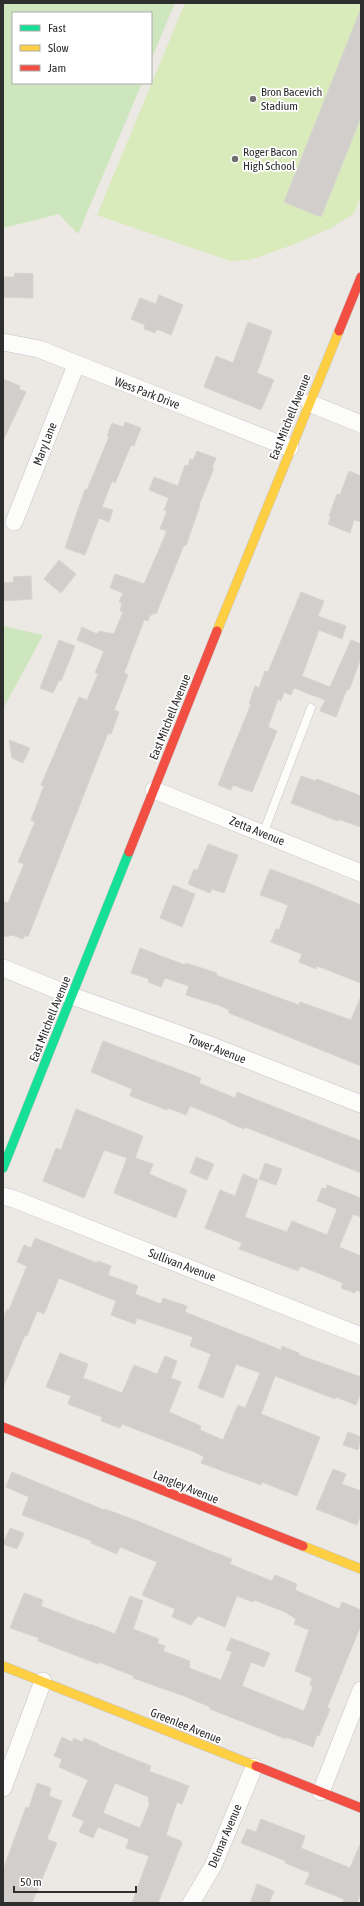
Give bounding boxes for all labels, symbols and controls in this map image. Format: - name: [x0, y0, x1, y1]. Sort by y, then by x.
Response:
- legend: [12, 12, 152, 84]
- text: Fast: [48, 21, 66, 35]
- text: Slow: [48, 41, 69, 55]
- text: Jam: [48, 61, 66, 75]
- place label: Bron Bacevich Stadium: [261, 85, 322, 113]
- marker: Bron Bacevich Stadium: [248, 94, 258, 104]
- place label: Roger Bacon High School: [243, 145, 297, 173]
- marker: Roger Bacon High School: [230, 154, 240, 164]
- street label: East Mitchell Avenue: [266, 372, 314, 462]
- street label: Wess Park Drive: [112, 374, 182, 412]
- street label: Mary Lane: [30, 420, 60, 468]
- street label: East Mitchell Avenue: [146, 672, 194, 762]
- street label: Zetta Avenue: [227, 814, 287, 848]
- street label: East Mitchell Avenue: [26, 974, 74, 1064]
- street label: Tower Avenue: [186, 1032, 248, 1066]
- street label: Sullivan Avenue: [146, 1246, 218, 1284]
- street label: Langley Avenue: [151, 1468, 221, 1506]
- street label: Greenlee Avenue: [148, 1705, 224, 1747]
- street label: Delmar Avenue: [205, 1802, 245, 1870]
- scale bar: [14, 1868, 136, 1894]
- text: 50 m: [20, 1875, 42, 1889]

